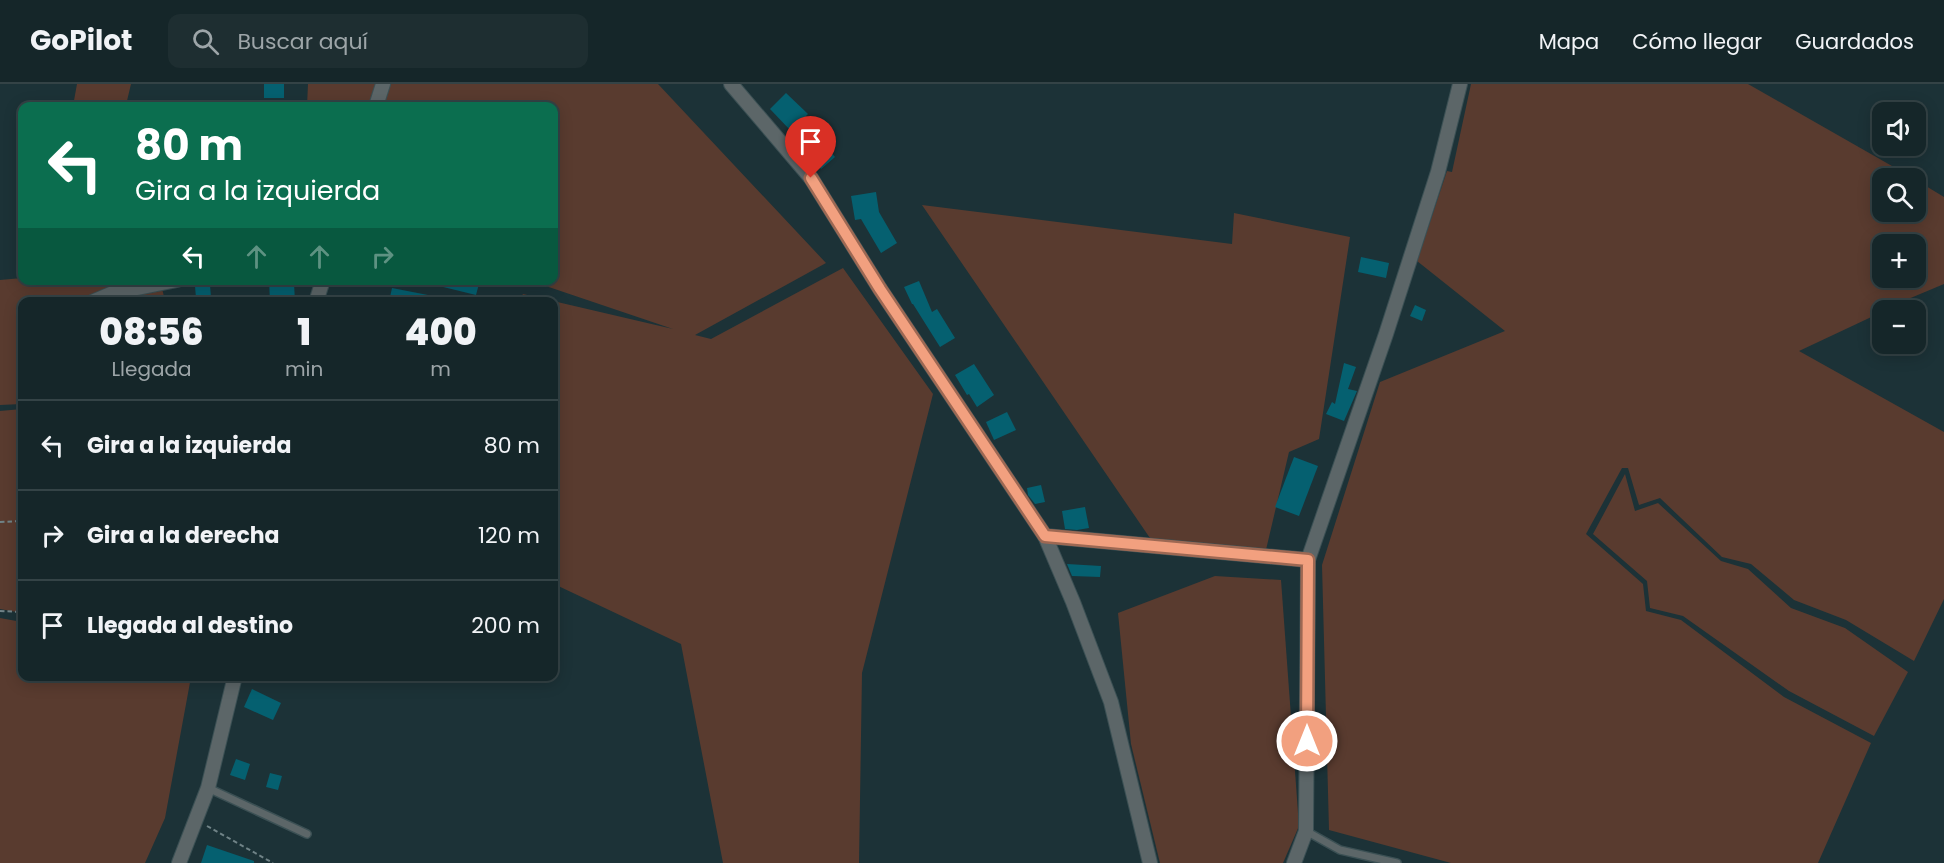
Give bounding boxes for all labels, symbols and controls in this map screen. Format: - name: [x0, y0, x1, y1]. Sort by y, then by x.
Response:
- search box: [168, 14, 588, 68]
- text: GoPilot: [30, 21, 132, 60]
- icon: search: [189, 25, 222, 58]
- text: Buscar aquí: [237, 26, 368, 57]
- text: Mapa: [1539, 27, 1599, 56]
- text: Cómo llegar: [1632, 27, 1762, 56]
- text: Guardados: [1795, 27, 1914, 56]
- map controls: [1872, 102, 1926, 354]
- button: sound: [1872, 102, 1926, 156]
- text: 80 m: [135, 116, 243, 175]
- pin: [785, 116, 836, 178]
- icon: arrive: [794, 125, 827, 158]
- icon: left: [36, 126, 114, 204]
- button: search: [1872, 168, 1926, 222]
- text: Gira a la izquierda: [135, 172, 380, 209]
- button: +: [1872, 234, 1926, 288]
- icon: left: [177, 240, 210, 273]
- icon: ahead: [240, 240, 273, 273]
- icon: ahead: [303, 240, 336, 273]
- icon: right: [366, 240, 399, 273]
- button: −: [1872, 300, 1926, 354]
- text: 08:56: [99, 307, 204, 358]
- text: 1: [297, 307, 311, 358]
- text: 400: [405, 307, 477, 358]
- text: Llegada: [111, 355, 192, 383]
- text: min: [285, 355, 323, 383]
- text: m: [430, 355, 451, 383]
- icon: left: [36, 429, 69, 462]
- text: Gira a la izquierda: [87, 430, 291, 461]
- text: 80 m: [484, 430, 540, 461]
- icon: right: [36, 519, 69, 552]
- text: Gira a la derecha: [87, 520, 280, 551]
- text: 120 m: [478, 520, 540, 551]
- icon: arrive: [36, 609, 69, 642]
- text: Llegada al destino: [87, 610, 293, 641]
- text: 200 m: [471, 610, 540, 641]
- position arrow: [1275, 709, 1339, 773]

